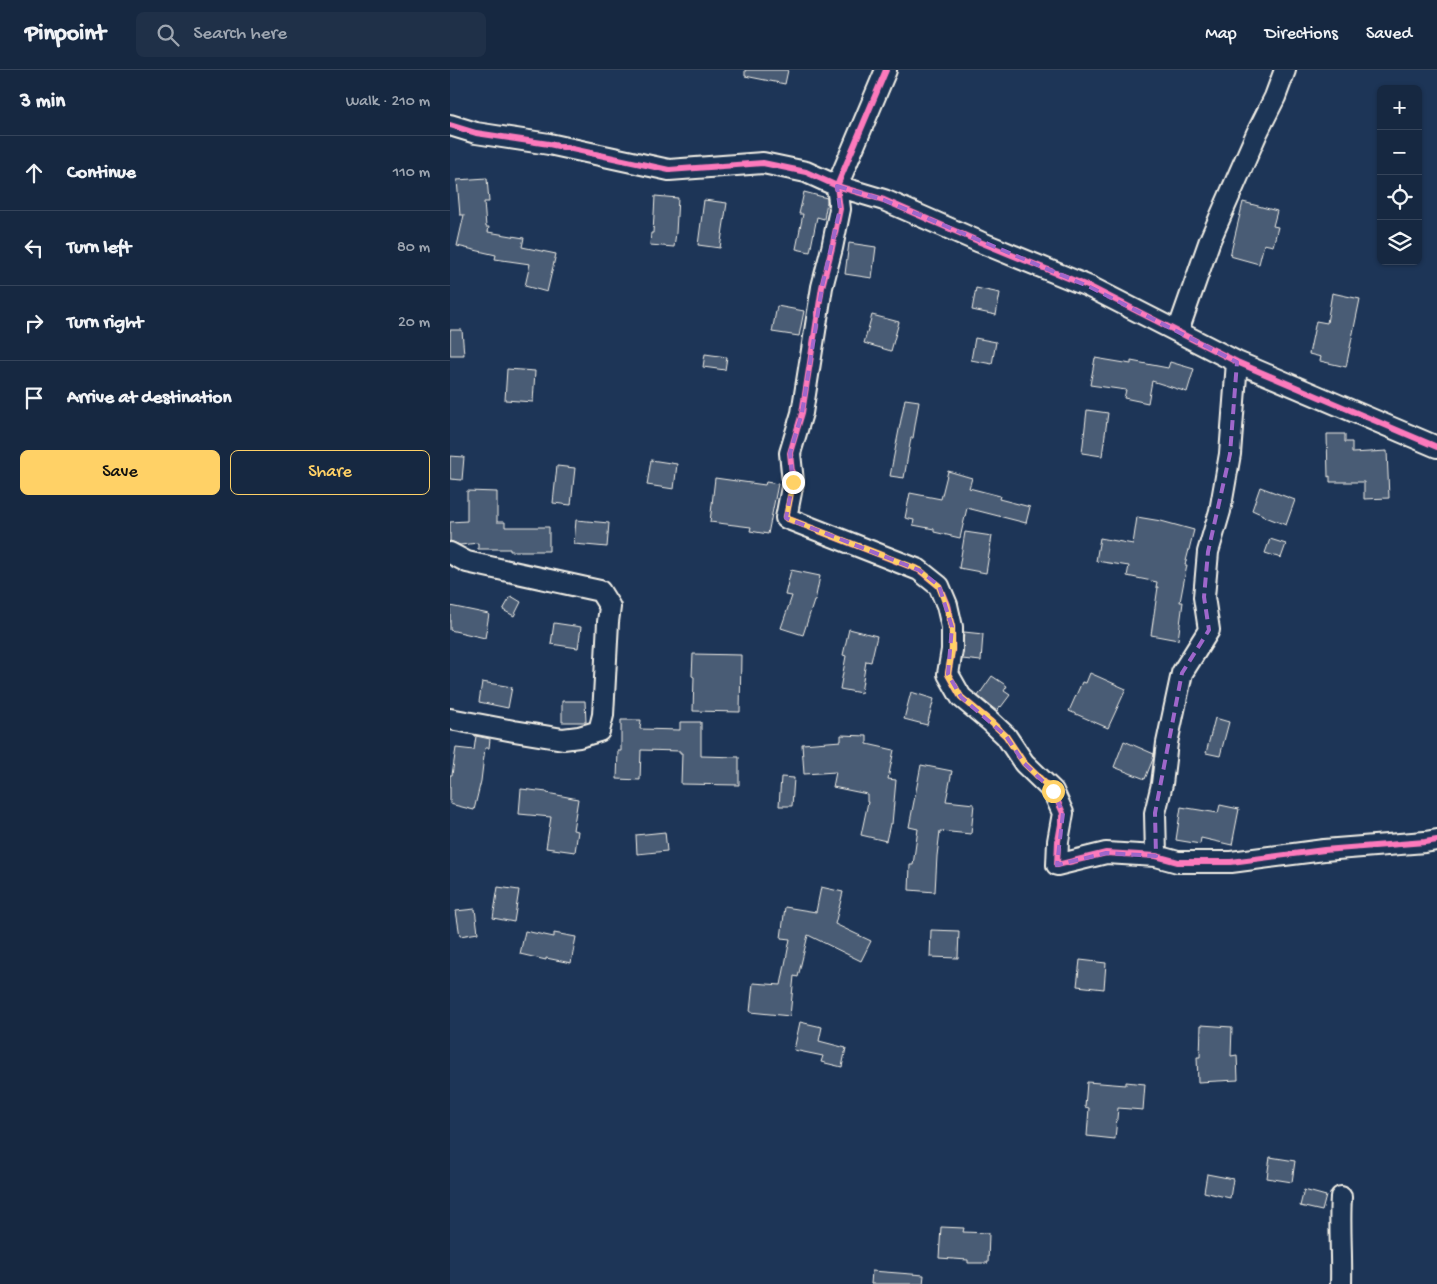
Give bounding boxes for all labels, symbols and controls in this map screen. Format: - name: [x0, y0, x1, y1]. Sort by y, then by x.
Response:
- search box: [136, 12, 486, 57]
- text: Pinpoint: [25, 20, 106, 49]
- icon: search: [154, 21, 182, 49]
- text: Search here: [194, 23, 287, 46]
- text: Map: [1205, 24, 1237, 45]
- text: Directions: [1265, 24, 1338, 45]
- text: Saved: [1366, 24, 1412, 45]
- map controls: [1377, 85, 1422, 265]
- button: +: [1377, 85, 1422, 130]
- text: 3 min: [20, 90, 65, 115]
- text: Walk · 210 m: [346, 93, 430, 112]
- button: −: [1377, 130, 1422, 175]
- icon: ahead: [20, 159, 48, 187]
- text: Continue: [67, 162, 136, 185]
- text: 110 m: [393, 164, 430, 183]
- button: locate: [1377, 175, 1422, 220]
- button: layers: [1377, 220, 1422, 265]
- icon: left: [20, 234, 48, 262]
- text: Turn left: [67, 237, 131, 260]
- text: 80 m: [397, 239, 430, 258]
- icon: right: [20, 309, 48, 337]
- text: Turn right: [67, 312, 143, 335]
- text: 20 m: [398, 314, 430, 333]
- icon: arrive: [20, 384, 48, 412]
- text: Arrive at destination: [67, 387, 231, 410]
- button: Save: [20, 450, 220, 495]
- button: Share: [230, 450, 430, 495]
- route end: [782, 471, 805, 494]
- route start: [1042, 780, 1065, 803]

